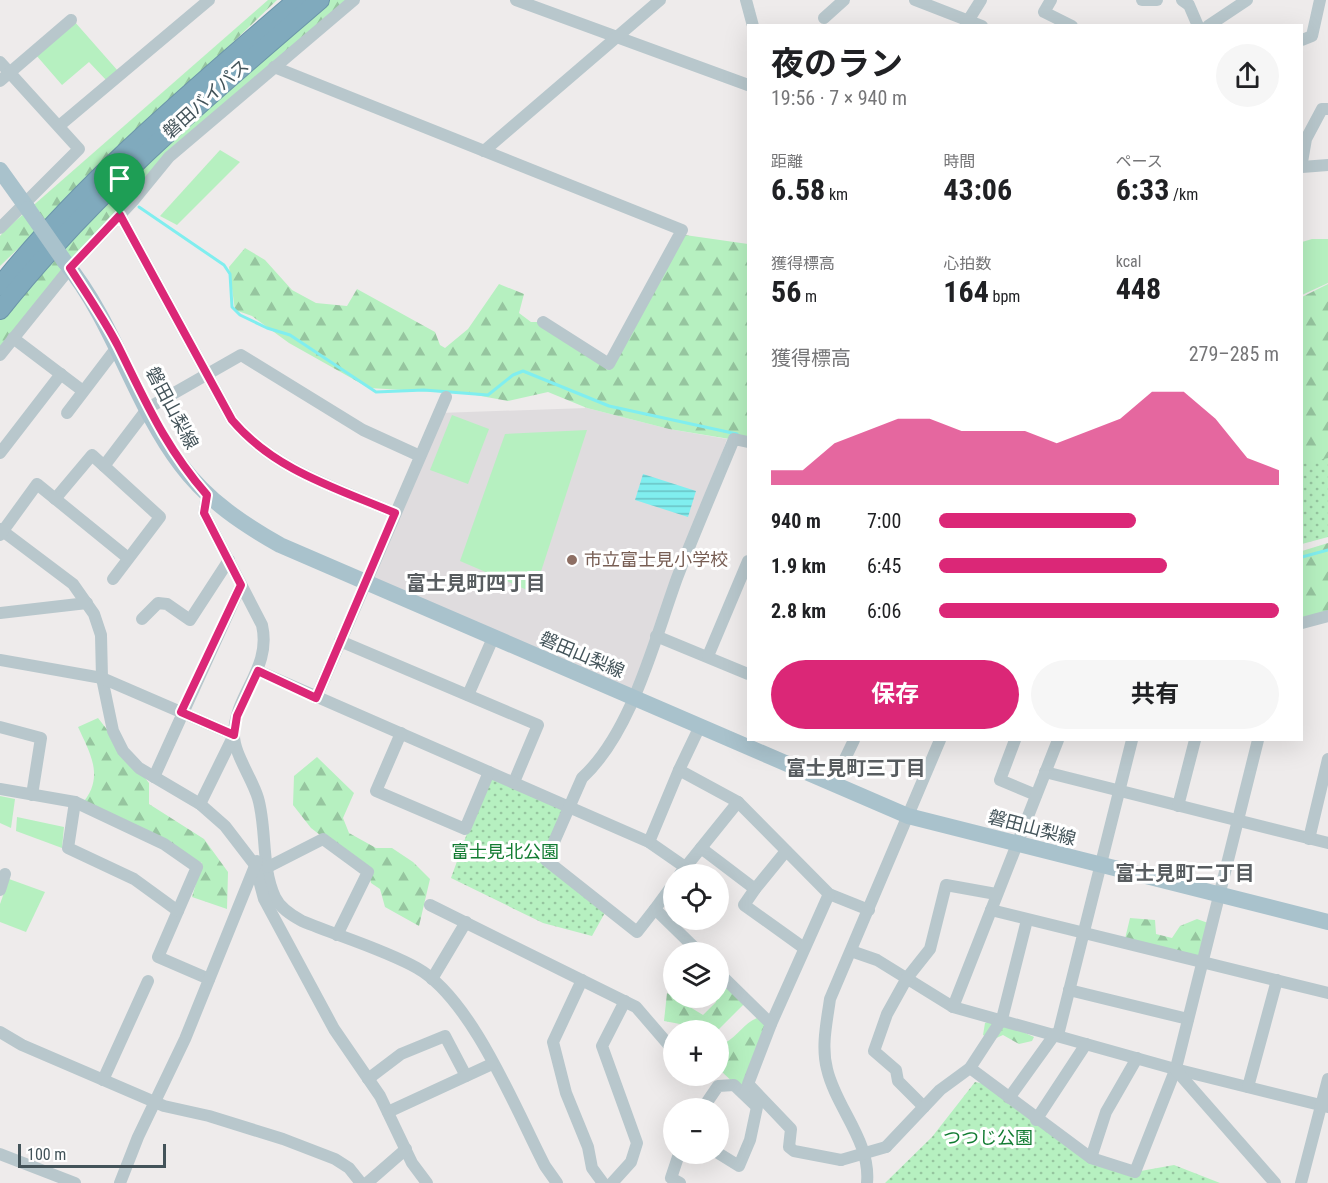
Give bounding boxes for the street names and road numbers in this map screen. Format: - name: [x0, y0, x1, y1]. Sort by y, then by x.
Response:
- street label: 磐田バイパス: [159, 55, 253, 142]
- street label: 磐田山梨線: [142, 363, 203, 452]
- street label: 磐田山梨線: [537, 627, 628, 682]
- street label: 磐田山梨線: [986, 806, 1078, 849]

